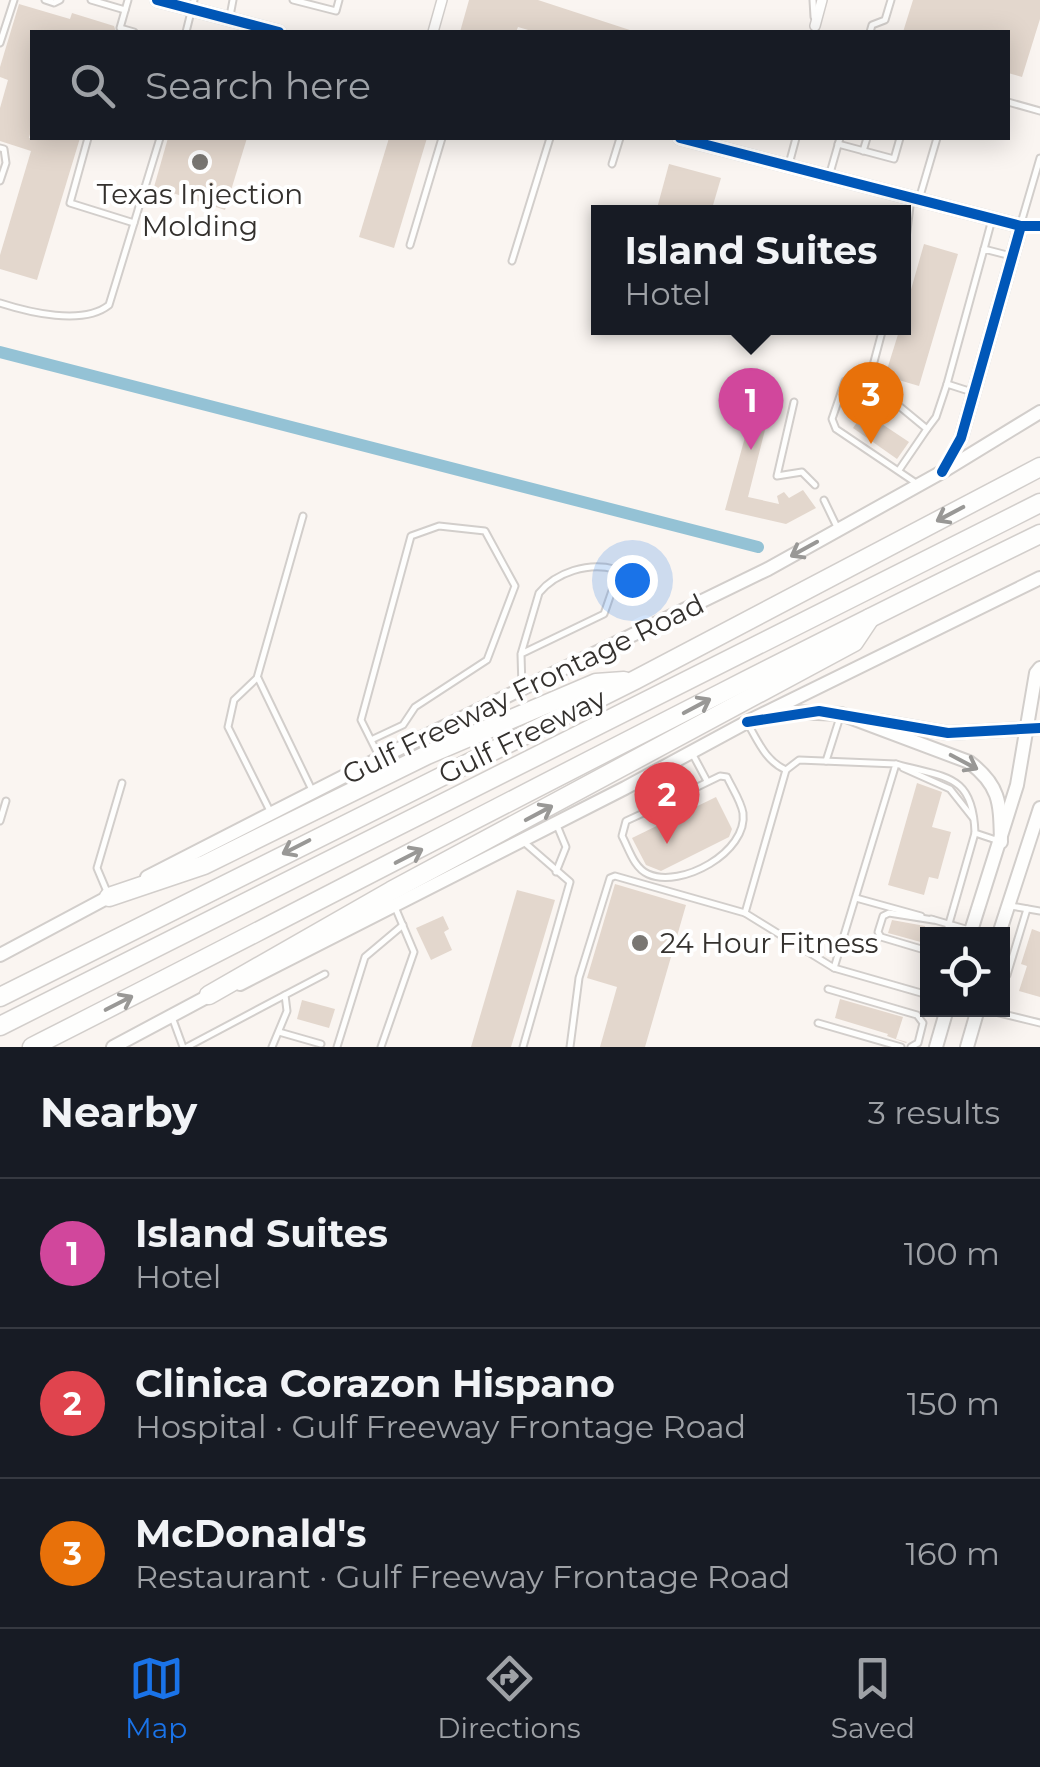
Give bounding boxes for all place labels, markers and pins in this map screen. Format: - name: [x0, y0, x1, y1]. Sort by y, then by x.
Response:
- marker: Texas Injection Molding: [189, 151, 211, 173]
- place label: Texas Injection Molding: [97, 177, 303, 243]
- pin: 3: [838, 362, 904, 444]
- pin: 1: [718, 368, 784, 450]
- pin: 2: [634, 762, 700, 844]
- place label: 24 Hour Fitness: [660, 926, 878, 960]
- marker: 24 Hour Fitness: [629, 932, 651, 954]

